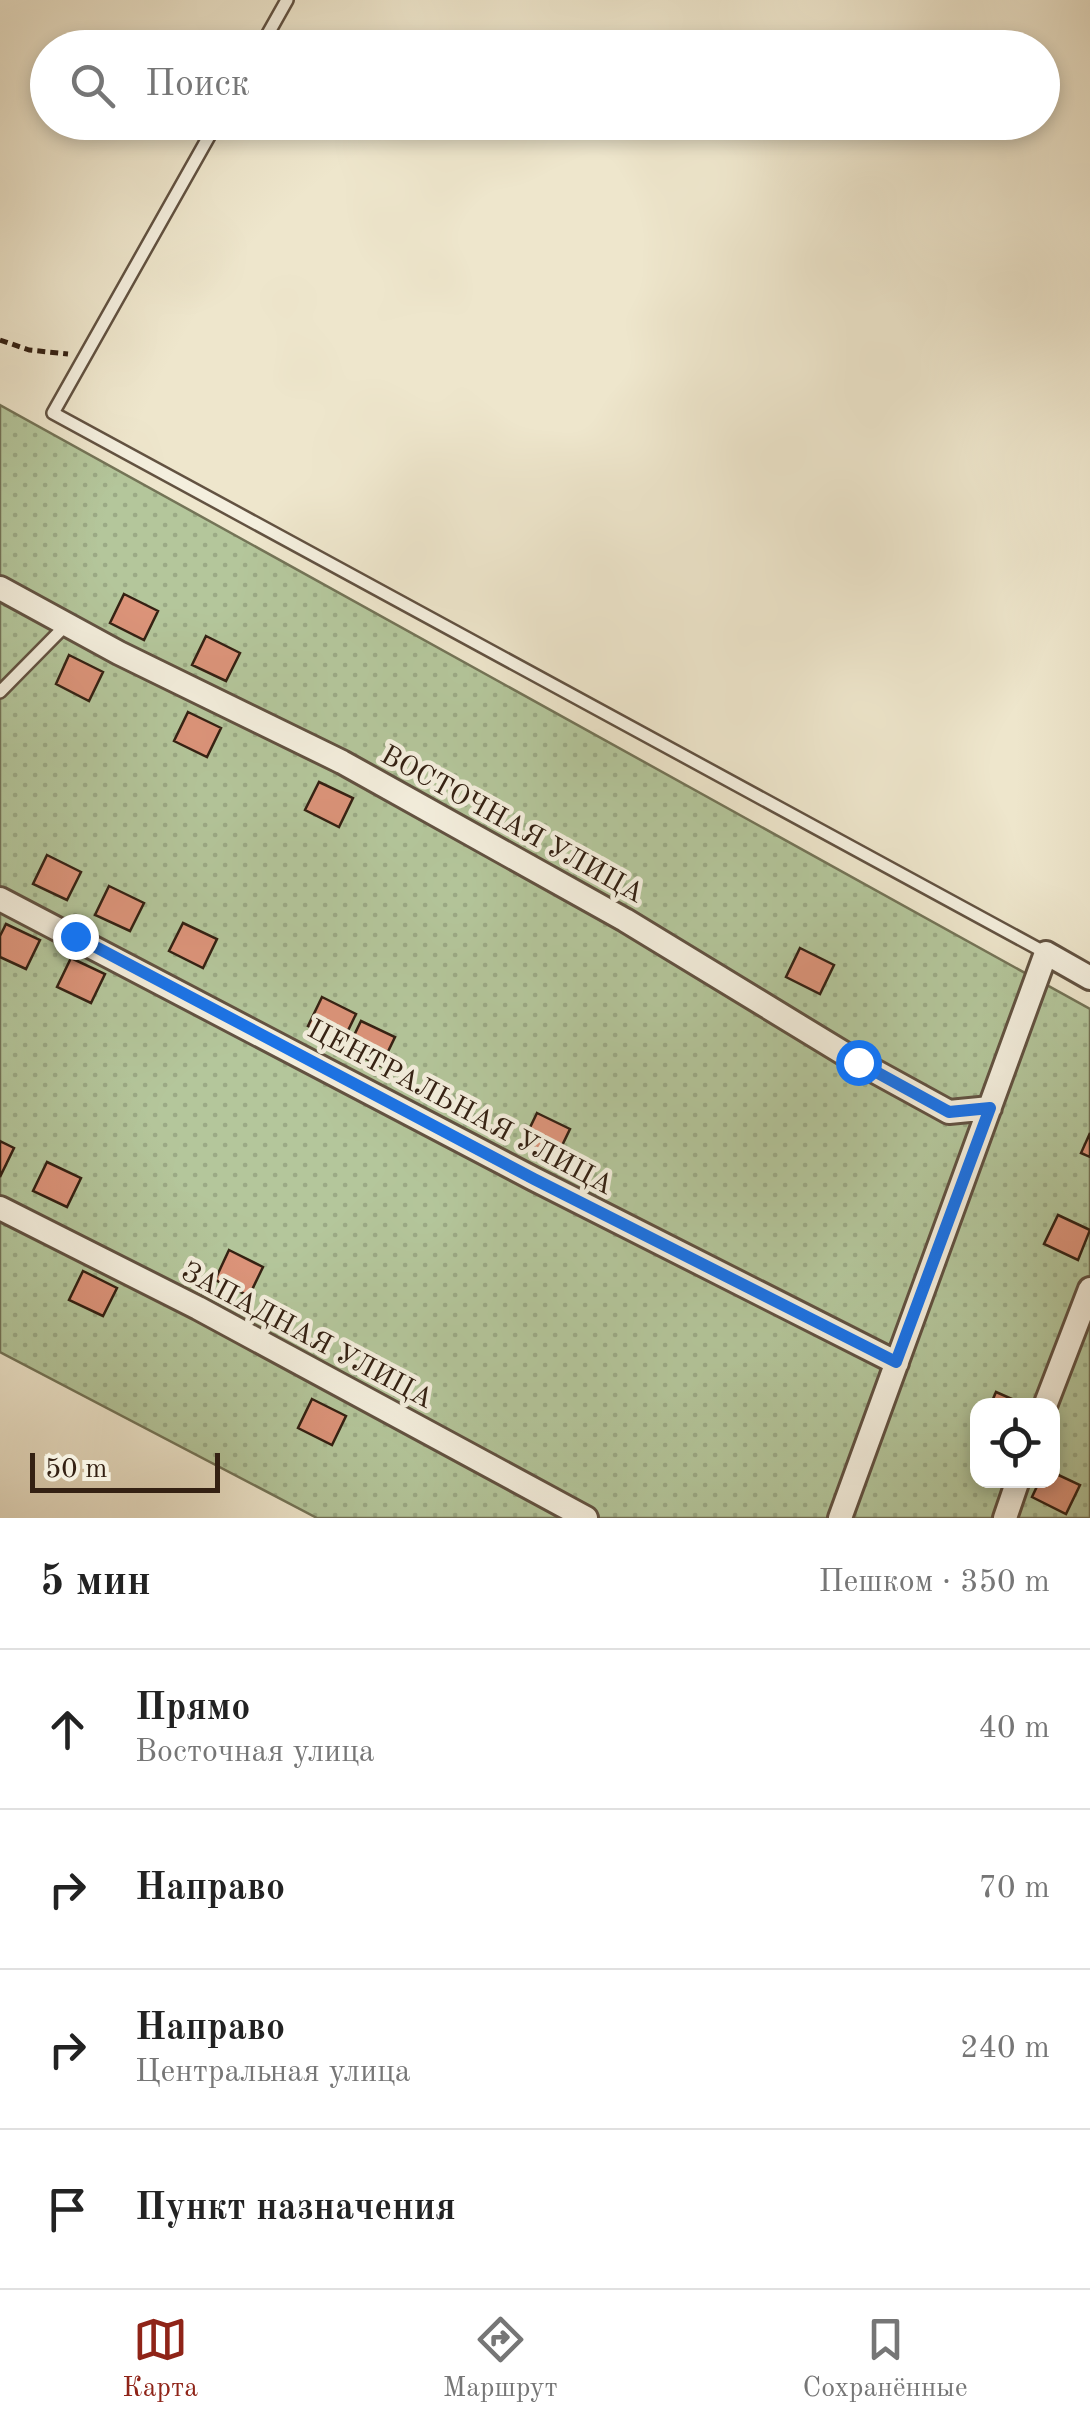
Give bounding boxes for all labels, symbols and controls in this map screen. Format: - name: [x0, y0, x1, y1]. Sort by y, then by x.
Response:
- search box: [30, 30, 1060, 140]
- icon: search: [65, 58, 120, 113]
- text: Поиск: [145, 66, 250, 104]
- street label: ВОСТОЧНАЯ УЛИЦА: [375, 742, 648, 910]
- route end: [53, 914, 99, 960]
- street label: ЦЕНТРАЛЬНАЯ УЛИЦА: [302, 1016, 617, 1201]
- route start: [836, 1040, 882, 1086]
- street label: ЗАПАДНАЯ УЛИЦА: [176, 1258, 437, 1415]
- map controls: [970, 1398, 1060, 1488]
- button: locate: [970, 1398, 1060, 1488]
- scale bar: [30, 1448, 220, 1492]
- text: 50 m: [45, 1456, 108, 1484]
- text: 5 мин: [40, 1562, 151, 1604]
- text: Пешком · 350 m: [818, 1567, 1050, 1599]
- text: Прямо: [135, 1690, 250, 1728]
- icon: ahead: [40, 1702, 95, 1757]
- text: 40 m: [979, 1713, 1050, 1745]
- text: Восточная улица: [135, 1737, 375, 1769]
- icon: right: [40, 1862, 95, 1917]
- text: Направо: [135, 1870, 285, 1908]
- text: 70 m: [979, 1873, 1050, 1905]
- text: Направо: [135, 2010, 285, 2048]
- icon: right: [40, 2022, 95, 2077]
- text: 240 m: [960, 2033, 1050, 2065]
- text: Центральная улица: [135, 2057, 411, 2089]
- icon: arrive: [40, 2182, 95, 2237]
- text: Пункт назначения: [135, 2190, 456, 2228]
- tab: Карта: [122, 2312, 198, 2407]
- tab: Маршрут: [443, 2312, 558, 2407]
- tab: Сохранённые: [802, 2312, 968, 2407]

